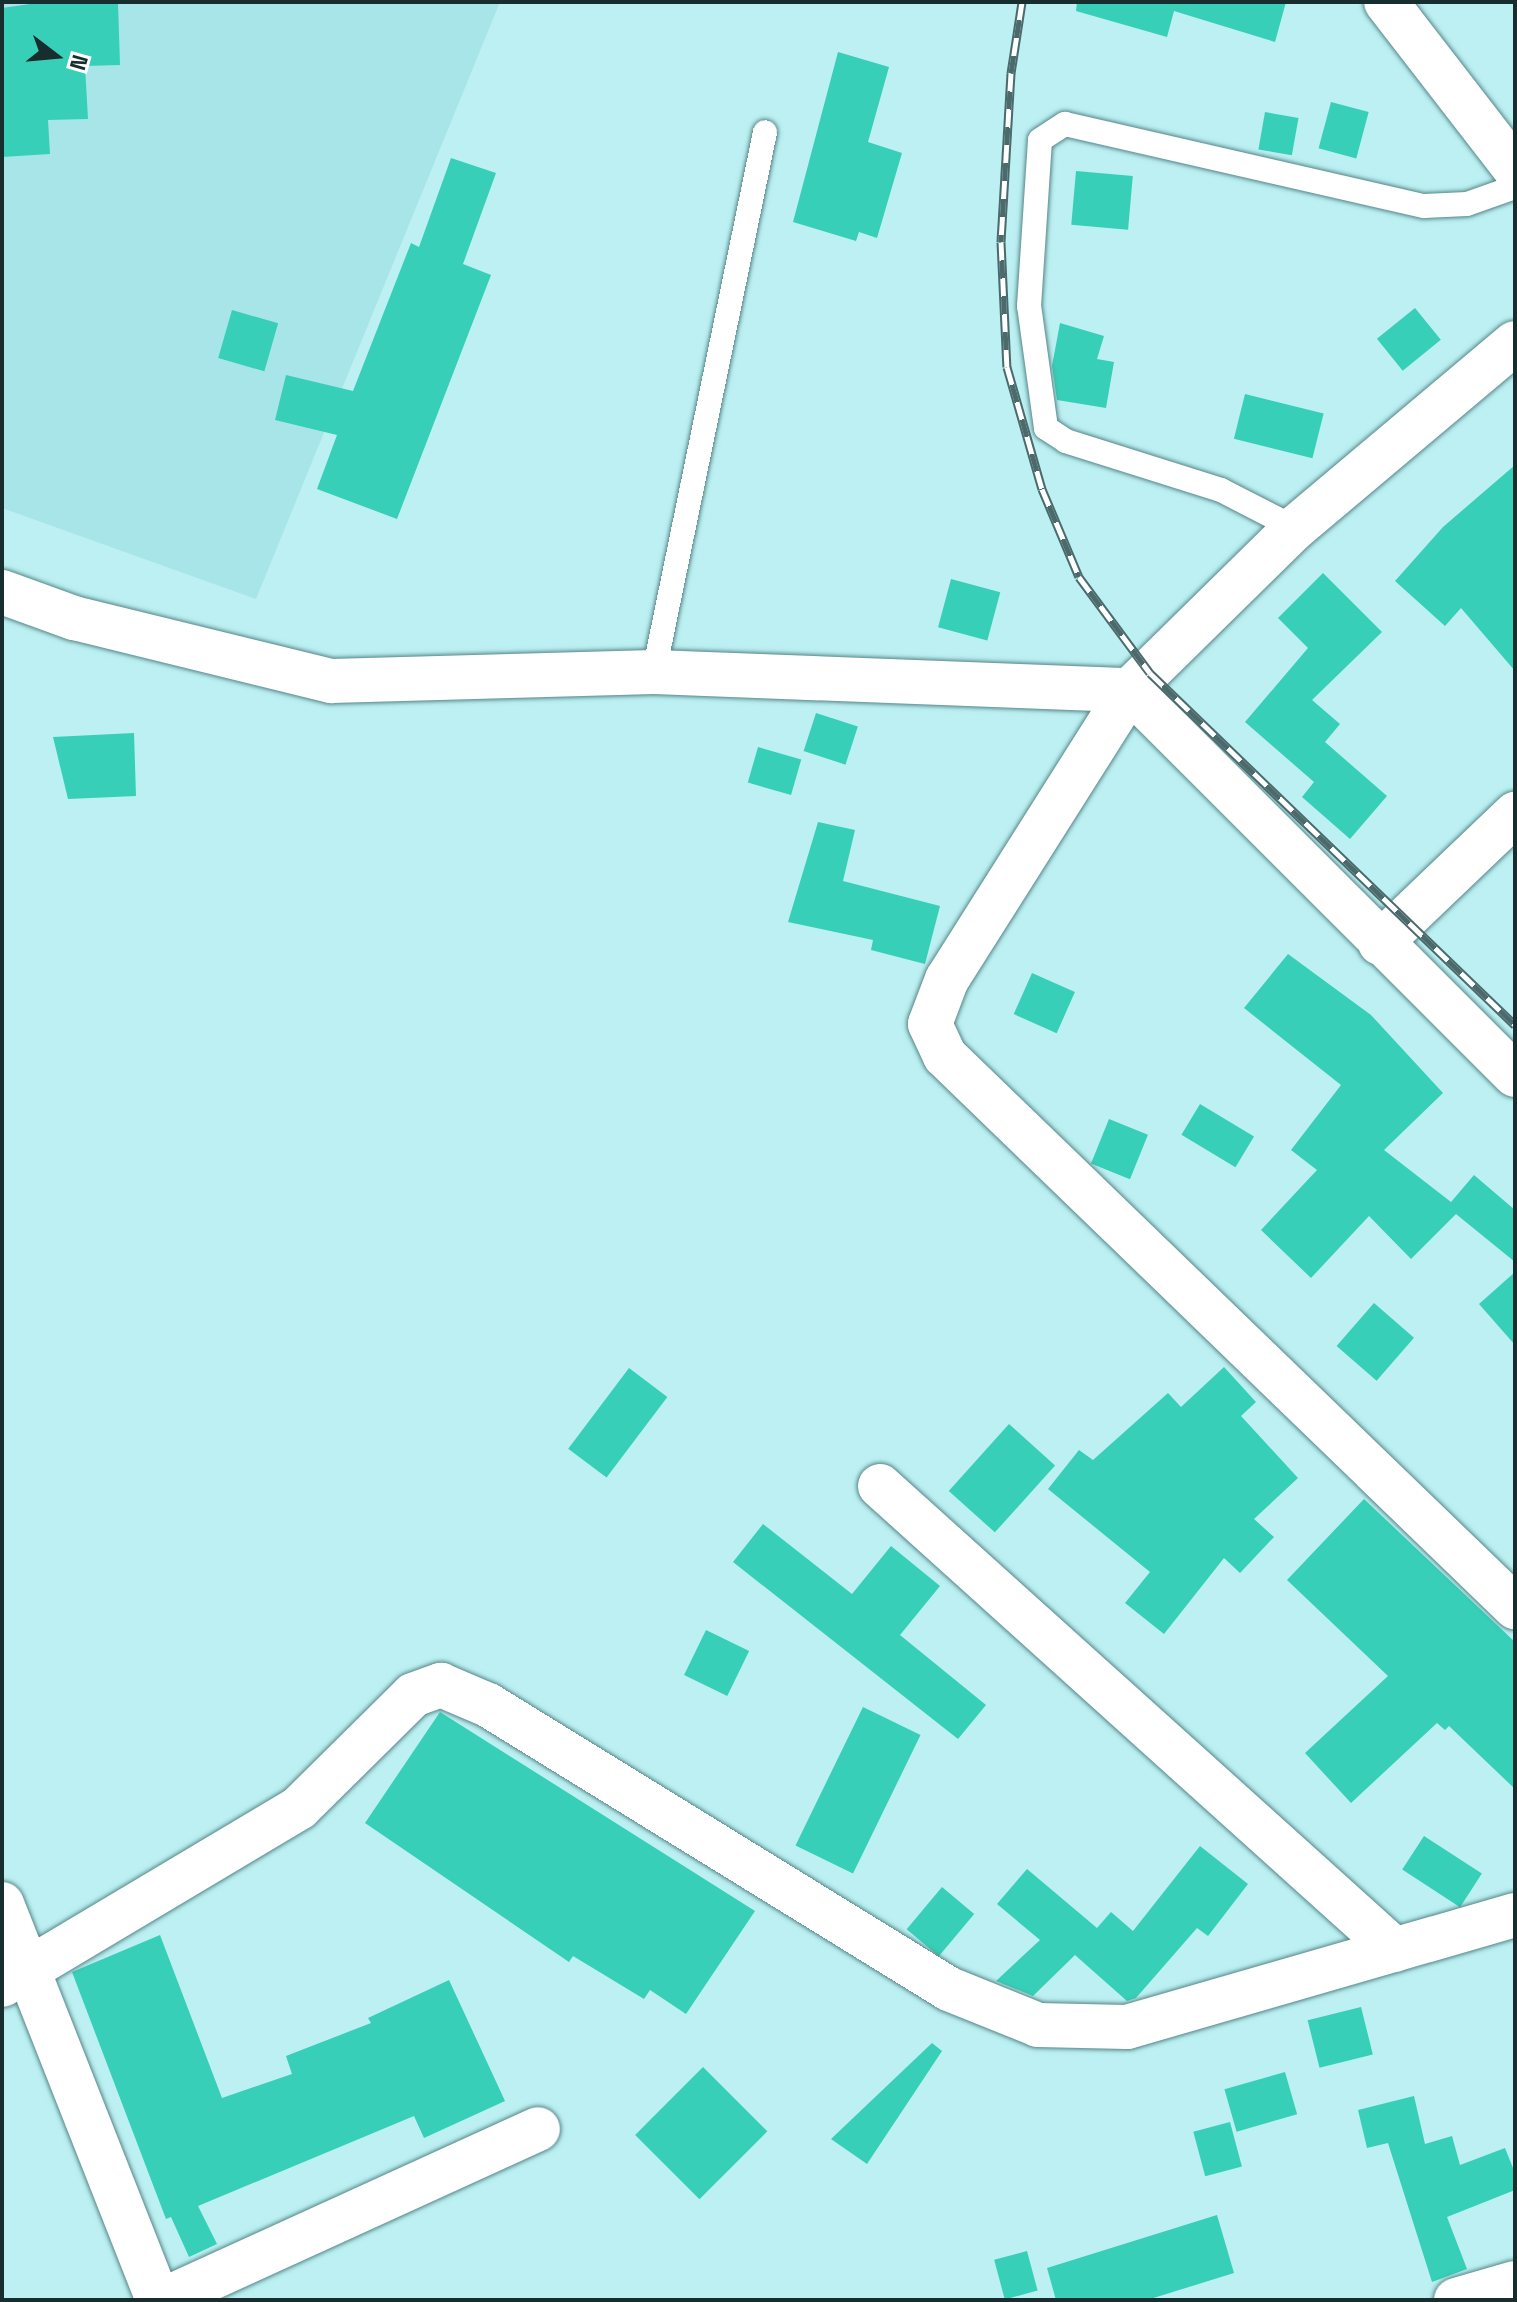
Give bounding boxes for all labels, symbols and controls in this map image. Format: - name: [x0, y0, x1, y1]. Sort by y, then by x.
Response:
- north arrow: [16, 16, 96, 96]
- text: N: [64, 52, 95, 74]

